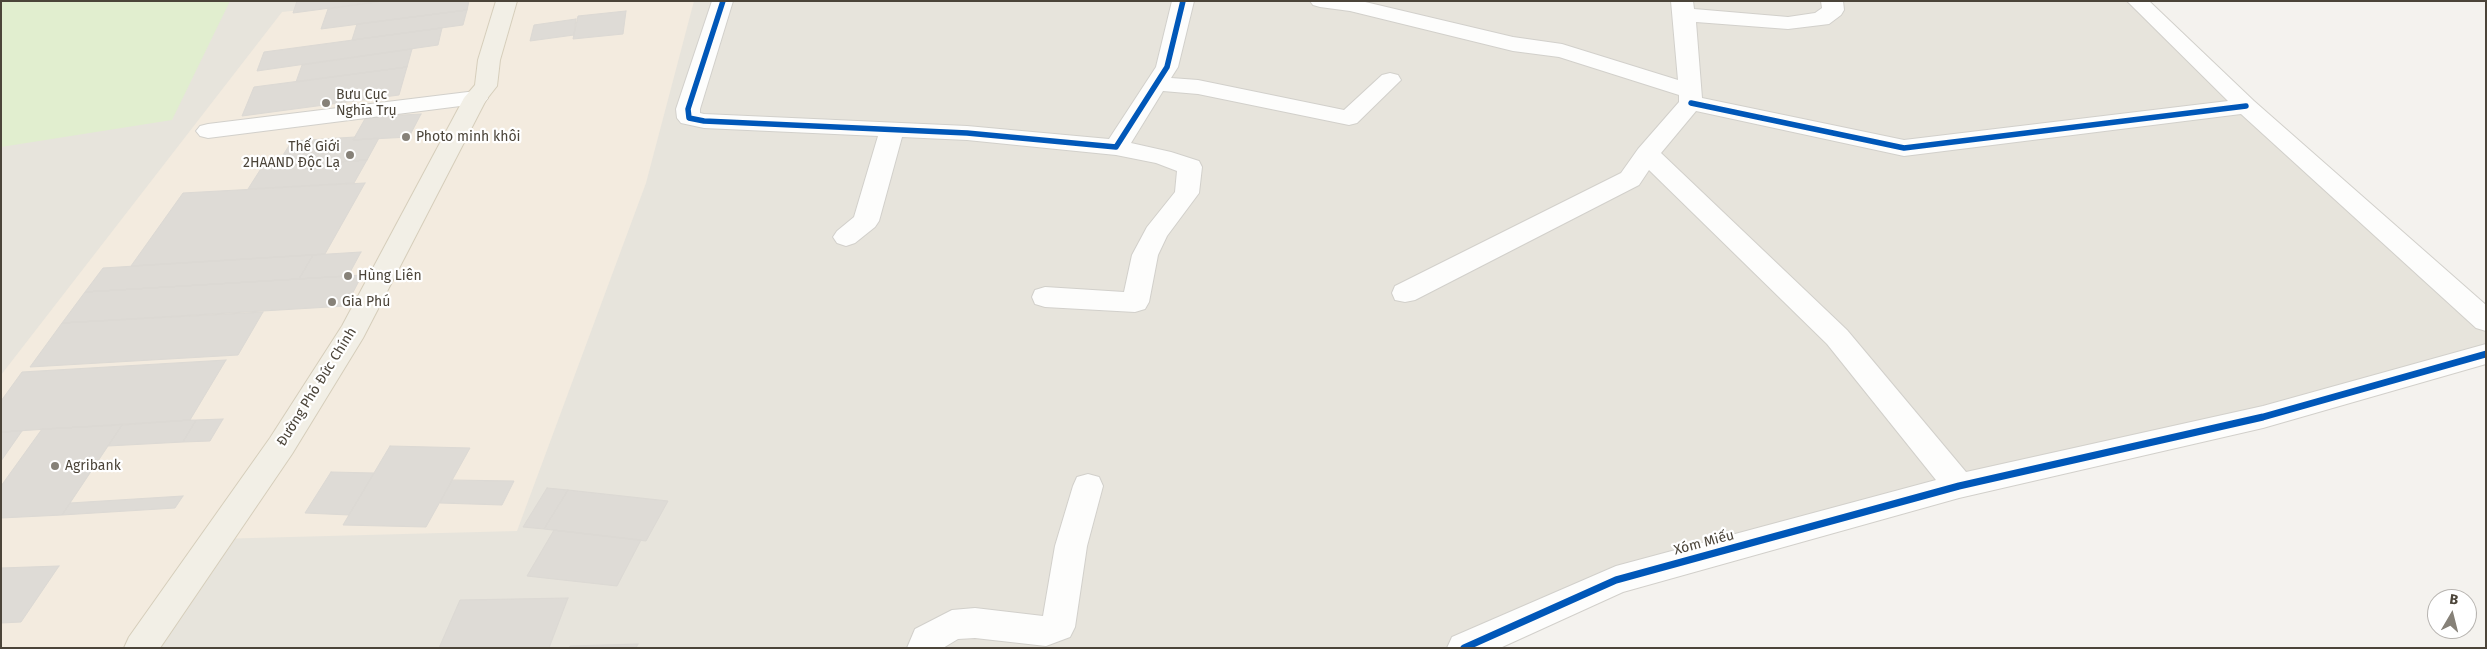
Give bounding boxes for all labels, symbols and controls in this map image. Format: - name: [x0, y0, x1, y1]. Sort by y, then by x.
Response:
- place label: Bưu Cục Nghĩa Trụ: [336, 87, 397, 120]
- marker: Bưu Cục Nghĩa Trụ: [320, 97, 332, 109]
- place label: Photo minh khôi: [416, 129, 521, 145]
- marker: Photo minh khôi: [400, 131, 412, 143]
- place label: Thế Giới 2HAAND Độc Lạ: [243, 139, 340, 172]
- marker: Thế Giới 2HAAND Độc Lạ: [344, 149, 356, 161]
- place label: Hùng Liên: [358, 268, 422, 284]
- marker: Hùng Liên: [342, 270, 354, 282]
- place label: Gia Phú: [342, 294, 390, 310]
- marker: Gia Phú: [326, 296, 338, 308]
- street label: Đường Phó Đức Chính: [274, 325, 360, 449]
- place label: Agribank: [65, 458, 121, 474]
- marker: Agribank: [49, 460, 61, 472]
- street label: Xóm Miếu: [1672, 527, 1736, 559]
- north arrow: [2427, 589, 2477, 639]
- text: B: [2449, 591, 2459, 609]

